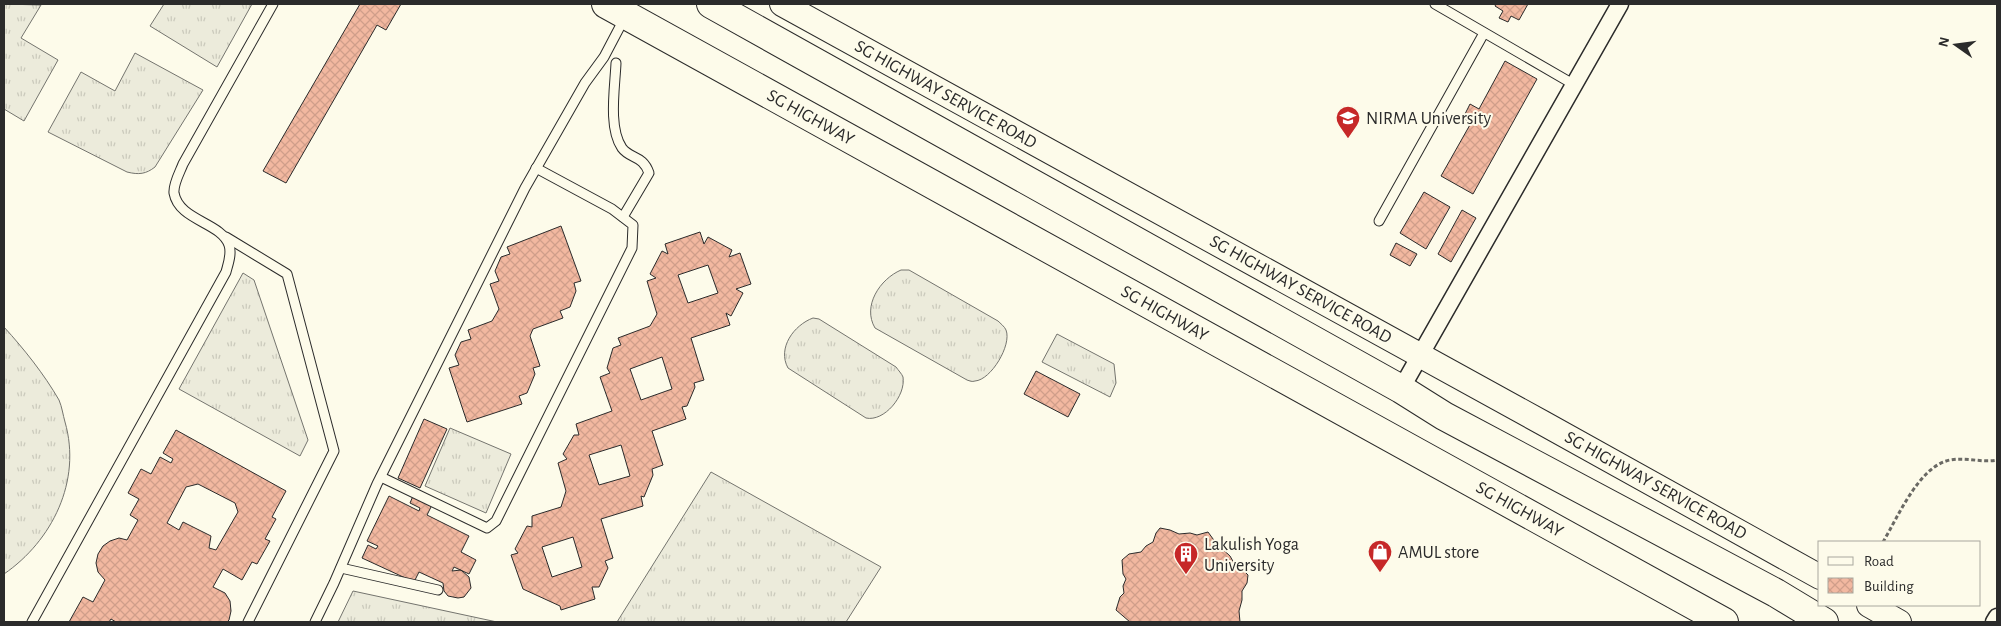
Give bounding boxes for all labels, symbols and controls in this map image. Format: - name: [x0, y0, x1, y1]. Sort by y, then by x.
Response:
- north arrow: [1931, 20, 1981, 70]
- text: N: [1936, 36, 1952, 49]
- street label: SG HIGHWAY SERVICE ROAD: [851, 37, 1040, 152]
- street label: SG HIGHWAY: [764, 87, 858, 149]
- school or university icon: NIRMA University: [1335, 105, 1361, 139]
- place label: NIRMA University: [1366, 110, 1491, 128]
- street label: SG HIGHWAY SERVICE ROAD: [1206, 232, 1395, 347]
- street label: SG HIGHWAY: [1118, 283, 1212, 345]
- street label: SG HIGHWAY SERVICE ROAD: [1561, 428, 1750, 543]
- street label: SG HIGHWAY: [1473, 479, 1567, 541]
- place label: Lakulish Yoga University: [1204, 536, 1299, 575]
- shop icon: AMUL store: [1367, 539, 1393, 573]
- building icon: Lakulish Yoga University: [1173, 541, 1199, 575]
- legend: [1818, 541, 1981, 606]
- place label: AMUL store: [1398, 544, 1479, 562]
- text: Road: [1864, 554, 1894, 569]
- text: Building: [1864, 579, 1914, 594]

